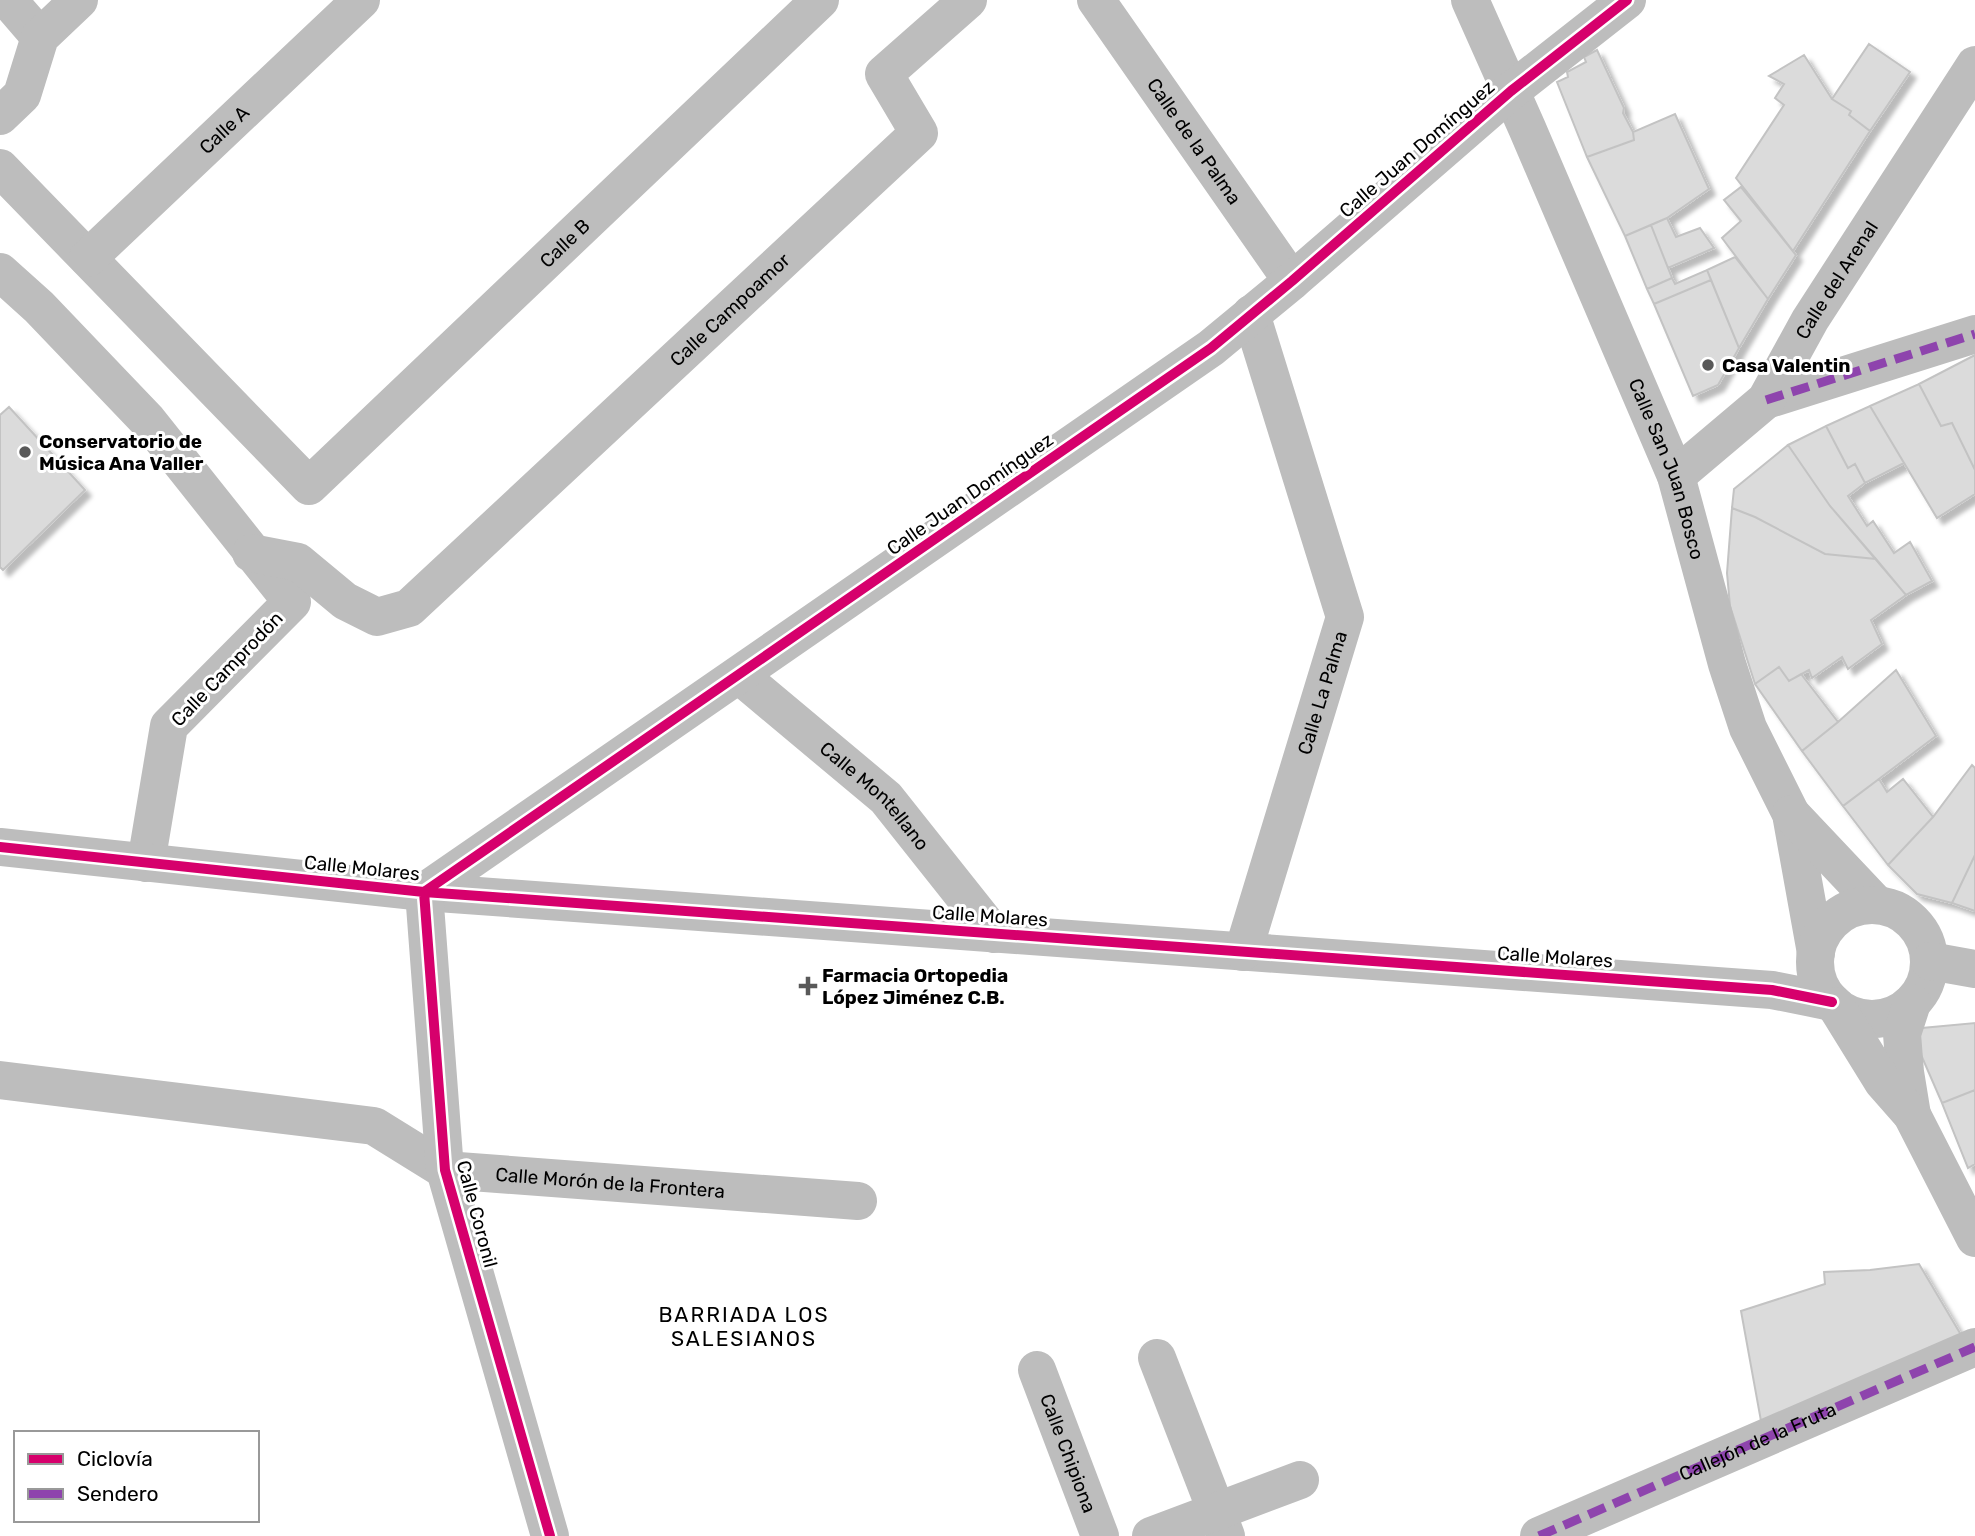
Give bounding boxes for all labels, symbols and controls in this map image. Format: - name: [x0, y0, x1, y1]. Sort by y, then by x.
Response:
- street label: Calle de la Palma: [1142, 74, 1246, 209]
- street label: Calle Juan Domínguez: [1335, 75, 1499, 223]
- street label: Calle A: [194, 100, 254, 158]
- street label: Calle B: [535, 214, 594, 272]
- street label: Calle del Arenal: [1790, 217, 1882, 343]
- street label: Calle Campoamor: [665, 248, 795, 371]
- place label: Casa Valentin: [1722, 354, 1850, 377]
- marker: Casa Valentin: [1700, 357, 1716, 373]
- street label: Calle San Juan Bosco: [1624, 375, 1710, 562]
- street label: Calle Juan Domínguez: [882, 428, 1058, 560]
- place label: Conservatorio de Música Ana Valler: [39, 430, 204, 475]
- marker: Conservatorio de Música Ana Valler: [17, 444, 33, 460]
- street label: Calle Camprodón: [166, 607, 288, 731]
- street label: Calle La Palma: [1292, 628, 1352, 757]
- street label: Calle Montellano: [815, 736, 934, 854]
- street label: Calle Molares: [303, 850, 421, 886]
- street label: Calle Molares: [931, 900, 1049, 932]
- street label: Calle Molares: [1496, 941, 1614, 973]
- place label: Farmacia Ortopedia López Jiménez C.B.: [822, 964, 1008, 1009]
- marker: Farmacia Ortopedia López Jiménez C.B.: [800, 978, 816, 994]
- street label: Calle Coronil: [452, 1158, 502, 1270]
- street label: Calle Morón de la Frontera: [495, 1162, 726, 1202]
- district label: BARRIADA LOS SALESIANOS: [658, 1302, 830, 1351]
- street label: Calle Chipiona: [1036, 1391, 1102, 1516]
- street label: Callejón de la Fruta: [1675, 1397, 1839, 1485]
- legend: [14, 1431, 259, 1522]
- text: Ciclovía: [77, 1446, 153, 1471]
- text: Sendero: [77, 1481, 159, 1506]

